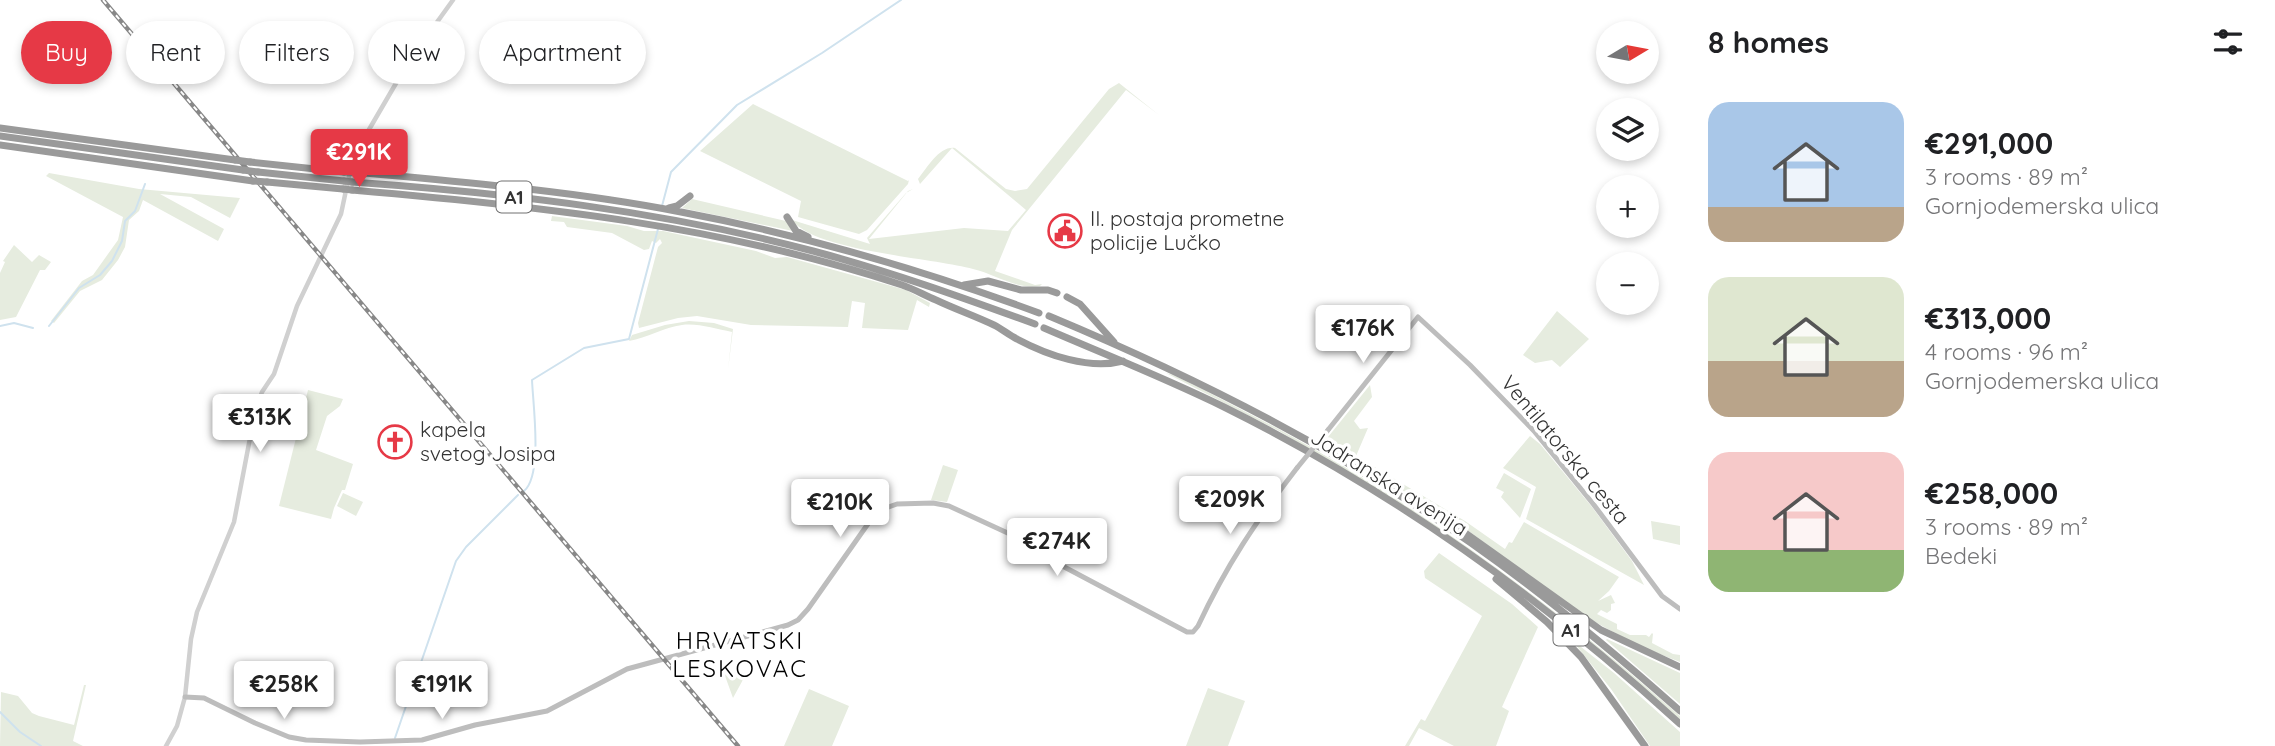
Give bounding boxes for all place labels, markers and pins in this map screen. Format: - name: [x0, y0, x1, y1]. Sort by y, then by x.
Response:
- pin: €291K: [310, 130, 408, 189]
- place label: II. postaja prometne policije Lučko: [1090, 205, 1284, 255]
- public building icon: II. postaja prometne policije Lučko: [1046, 212, 1084, 250]
- pin: €176K: [1314, 306, 1412, 365]
- pin: €313K: [211, 394, 309, 454]
- place label: kapela svetog Josipa: [420, 416, 556, 466]
- church icon: kapela svetog Josipa: [376, 423, 414, 461]
- pin: €209K: [1181, 476, 1279, 536]
- pin: €210K: [791, 480, 889, 539]
- pin: €274K: [1008, 518, 1106, 578]
- pin: €258K: [235, 662, 333, 721]
- pin: €191K: [393, 662, 491, 721]

